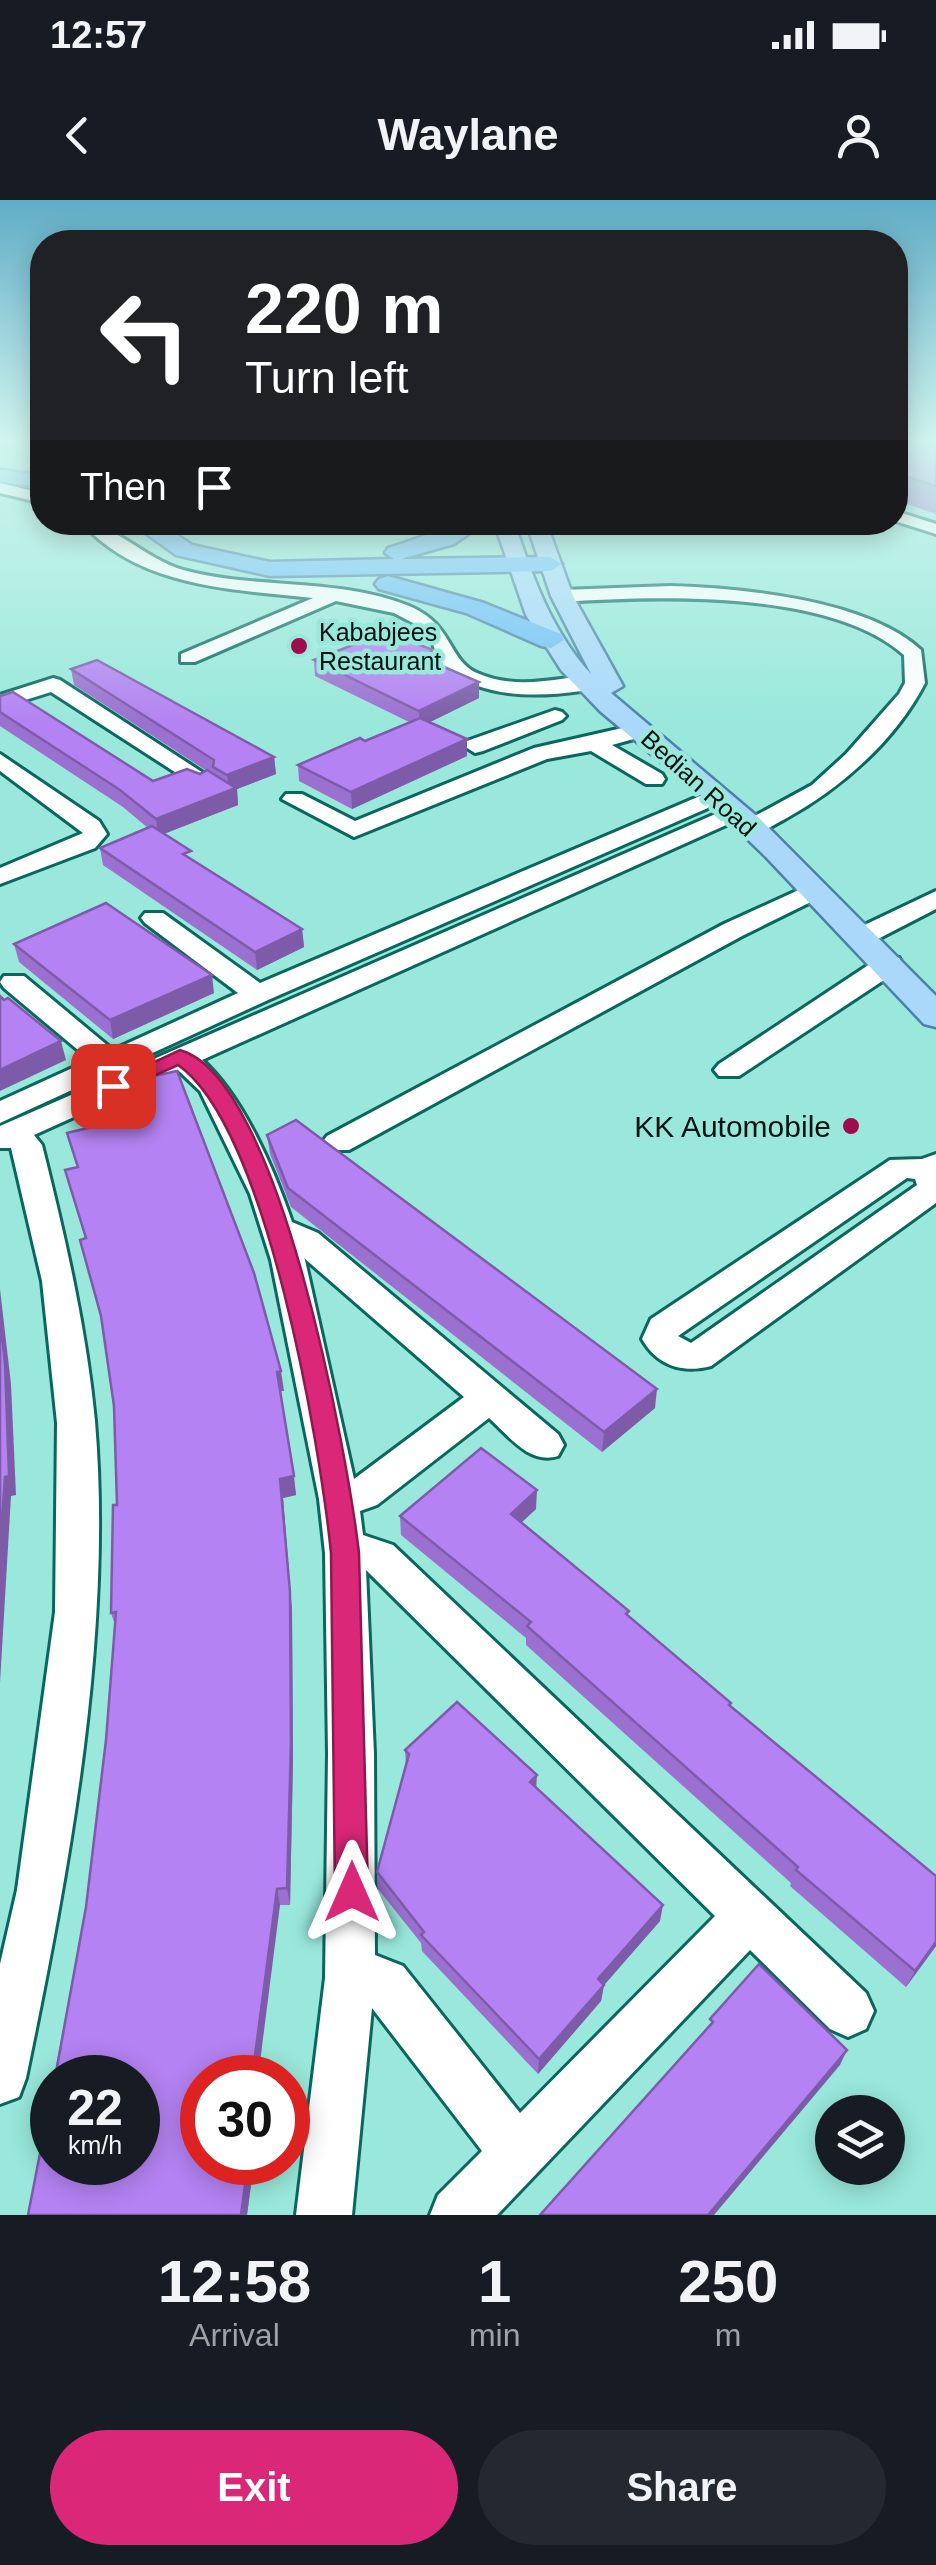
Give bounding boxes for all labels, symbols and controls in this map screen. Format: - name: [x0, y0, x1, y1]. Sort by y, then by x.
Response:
- text: 12:57: [50, 14, 147, 56]
- icon: back: [50, 108, 105, 163]
- icon: person: [831, 108, 886, 163]
- text: Waylane: [378, 109, 558, 160]
- icon: left: [80, 270, 210, 400]
- text: 220 m: [245, 270, 443, 348]
- text: Turn left: [245, 352, 408, 403]
- icon: arrive: [187, 460, 242, 515]
- text: Then: [80, 466, 167, 508]
- place label: Kababjees Restaurant: [319, 618, 441, 675]
- marker: Kababjees Restaurant: [288, 635, 310, 657]
- street label: Bedian Road: [636, 724, 762, 842]
- pin: [71, 1044, 156, 1129]
- icon: arrive: [86, 1059, 141, 1114]
- place label: KK Automobile: [634, 1110, 831, 1143]
- marker: KK Automobile: [840, 1115, 862, 1137]
- position arrow: [300, 1840, 404, 1944]
- speed limit sign: 30: [180, 2055, 310, 2185]
- text: 22: [67, 2080, 123, 2136]
- map controls: [815, 2095, 905, 2185]
- button: layers: [815, 2095, 905, 2185]
- text: km/h: [68, 2131, 122, 2159]
- text: 12:58: [158, 2248, 311, 2315]
- text: 1: [478, 2248, 511, 2315]
- text: 250: [678, 2248, 778, 2315]
- text: Arrival: [189, 2317, 280, 2353]
- text: min: [469, 2317, 520, 2353]
- text: m: [715, 2317, 742, 2353]
- button: Exit: [50, 2430, 458, 2545]
- button: Share: [478, 2430, 886, 2545]

